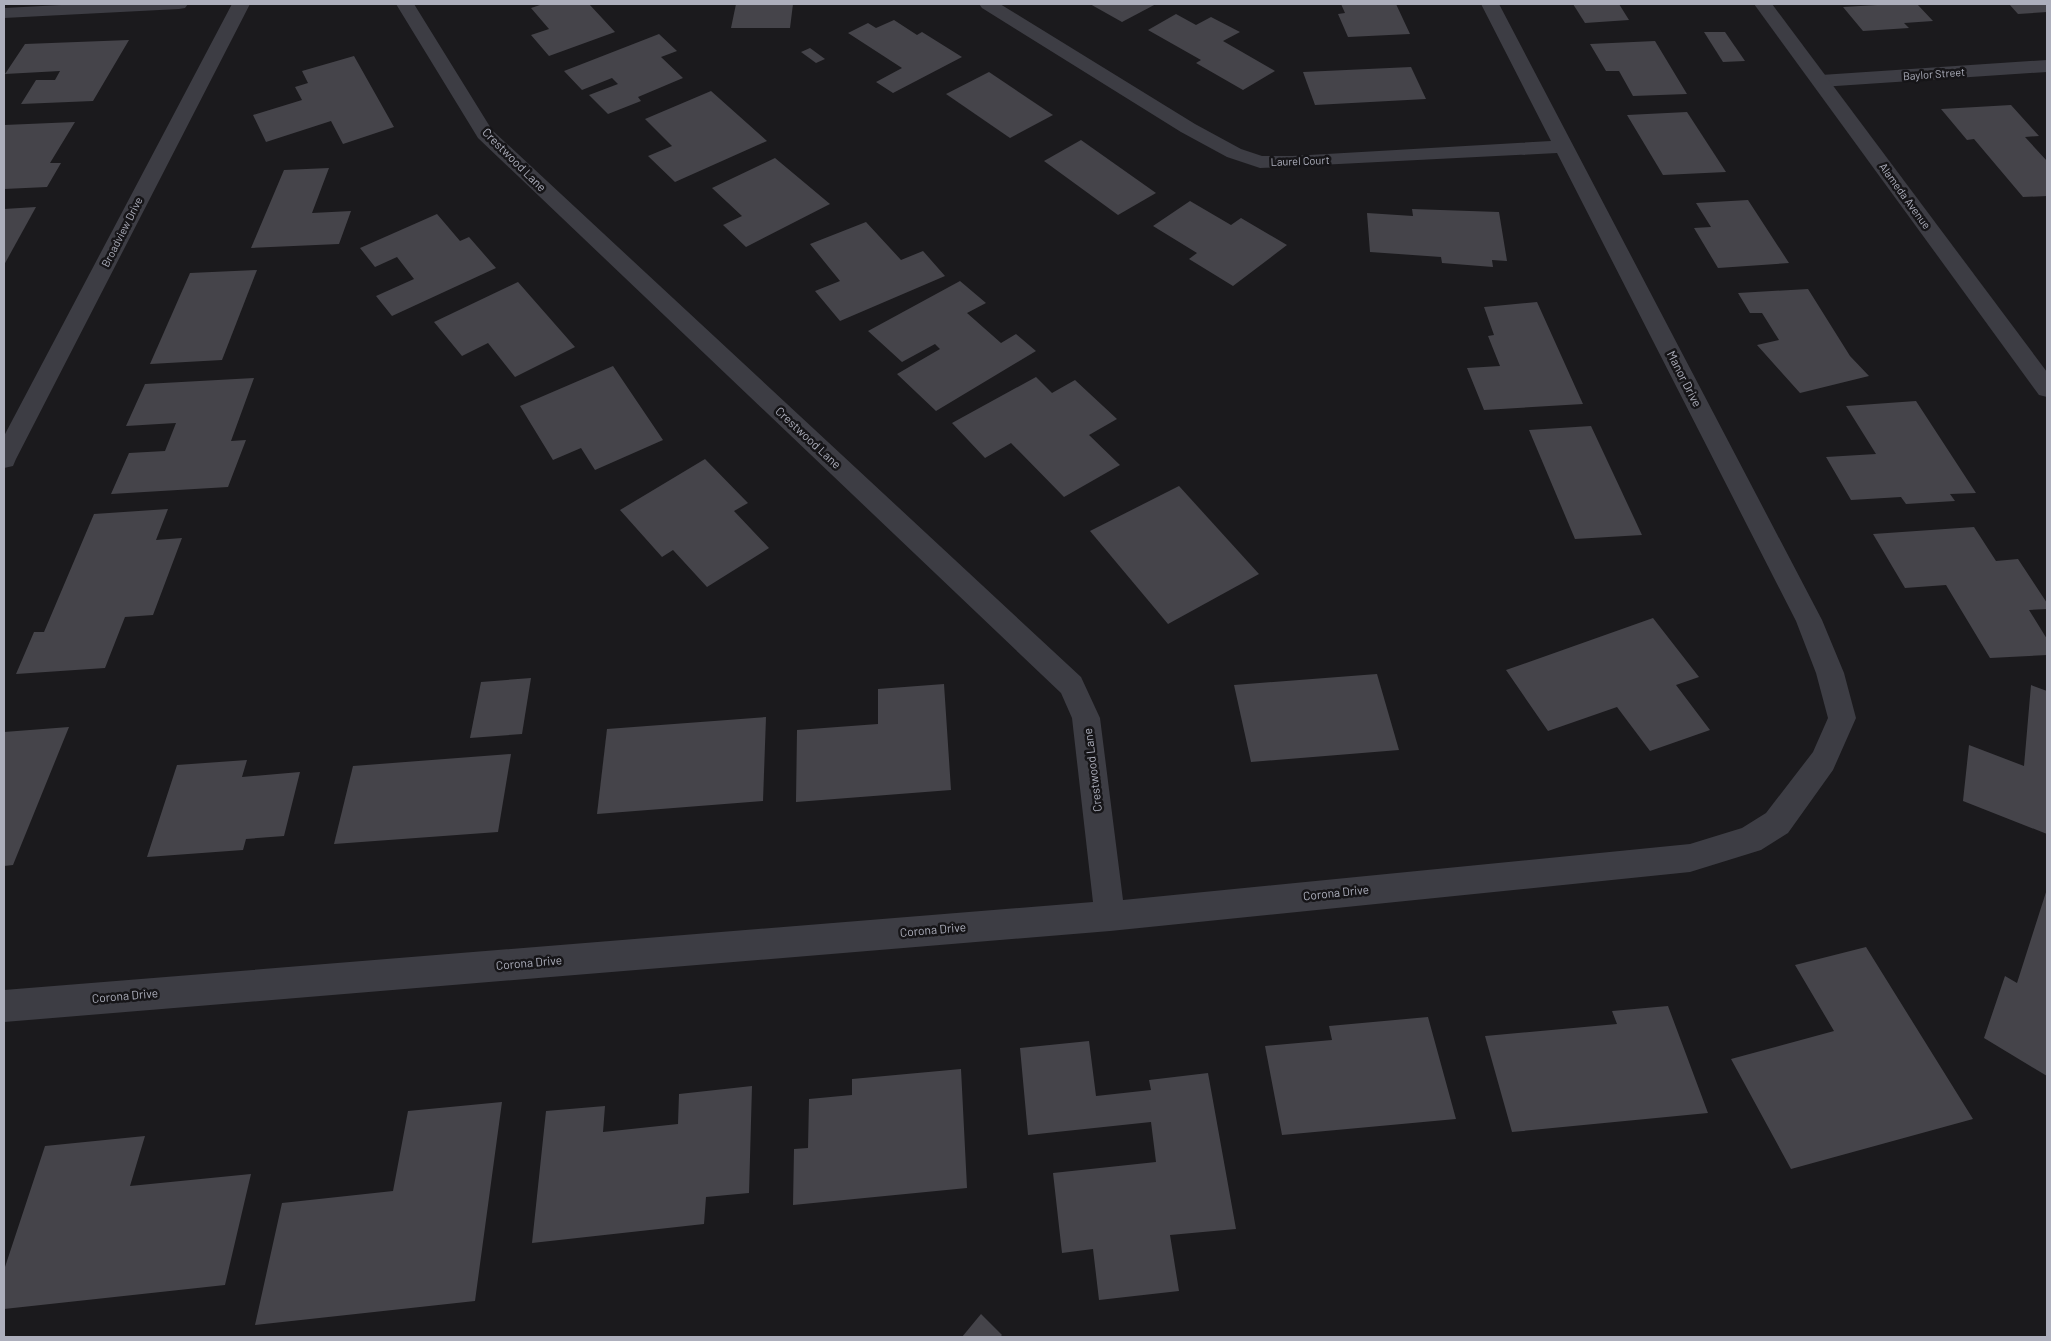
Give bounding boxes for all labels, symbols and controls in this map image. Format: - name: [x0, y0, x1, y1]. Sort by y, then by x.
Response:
- street label: Baylor Street: [1902, 65, 1965, 82]
- street label: Crestwood Lane: [480, 125, 549, 194]
- street label: Laurel Court: [1270, 153, 1330, 168]
- street label: Alameda Avenue: [1877, 160, 1934, 231]
- street label: Broadview Drive: [98, 194, 145, 269]
- street label: Manor Drive: [1665, 348, 1705, 409]
- street label: Crestwood Lane: [773, 403, 844, 471]
- street label: Crestwood Lane: [1080, 727, 1104, 813]
- street label: Corona Drive: [1302, 882, 1370, 902]
- street label: Corona Drive: [899, 919, 967, 939]
- street label: Corona Drive: [495, 952, 563, 972]
- street label: Corona Drive: [91, 985, 159, 1005]

